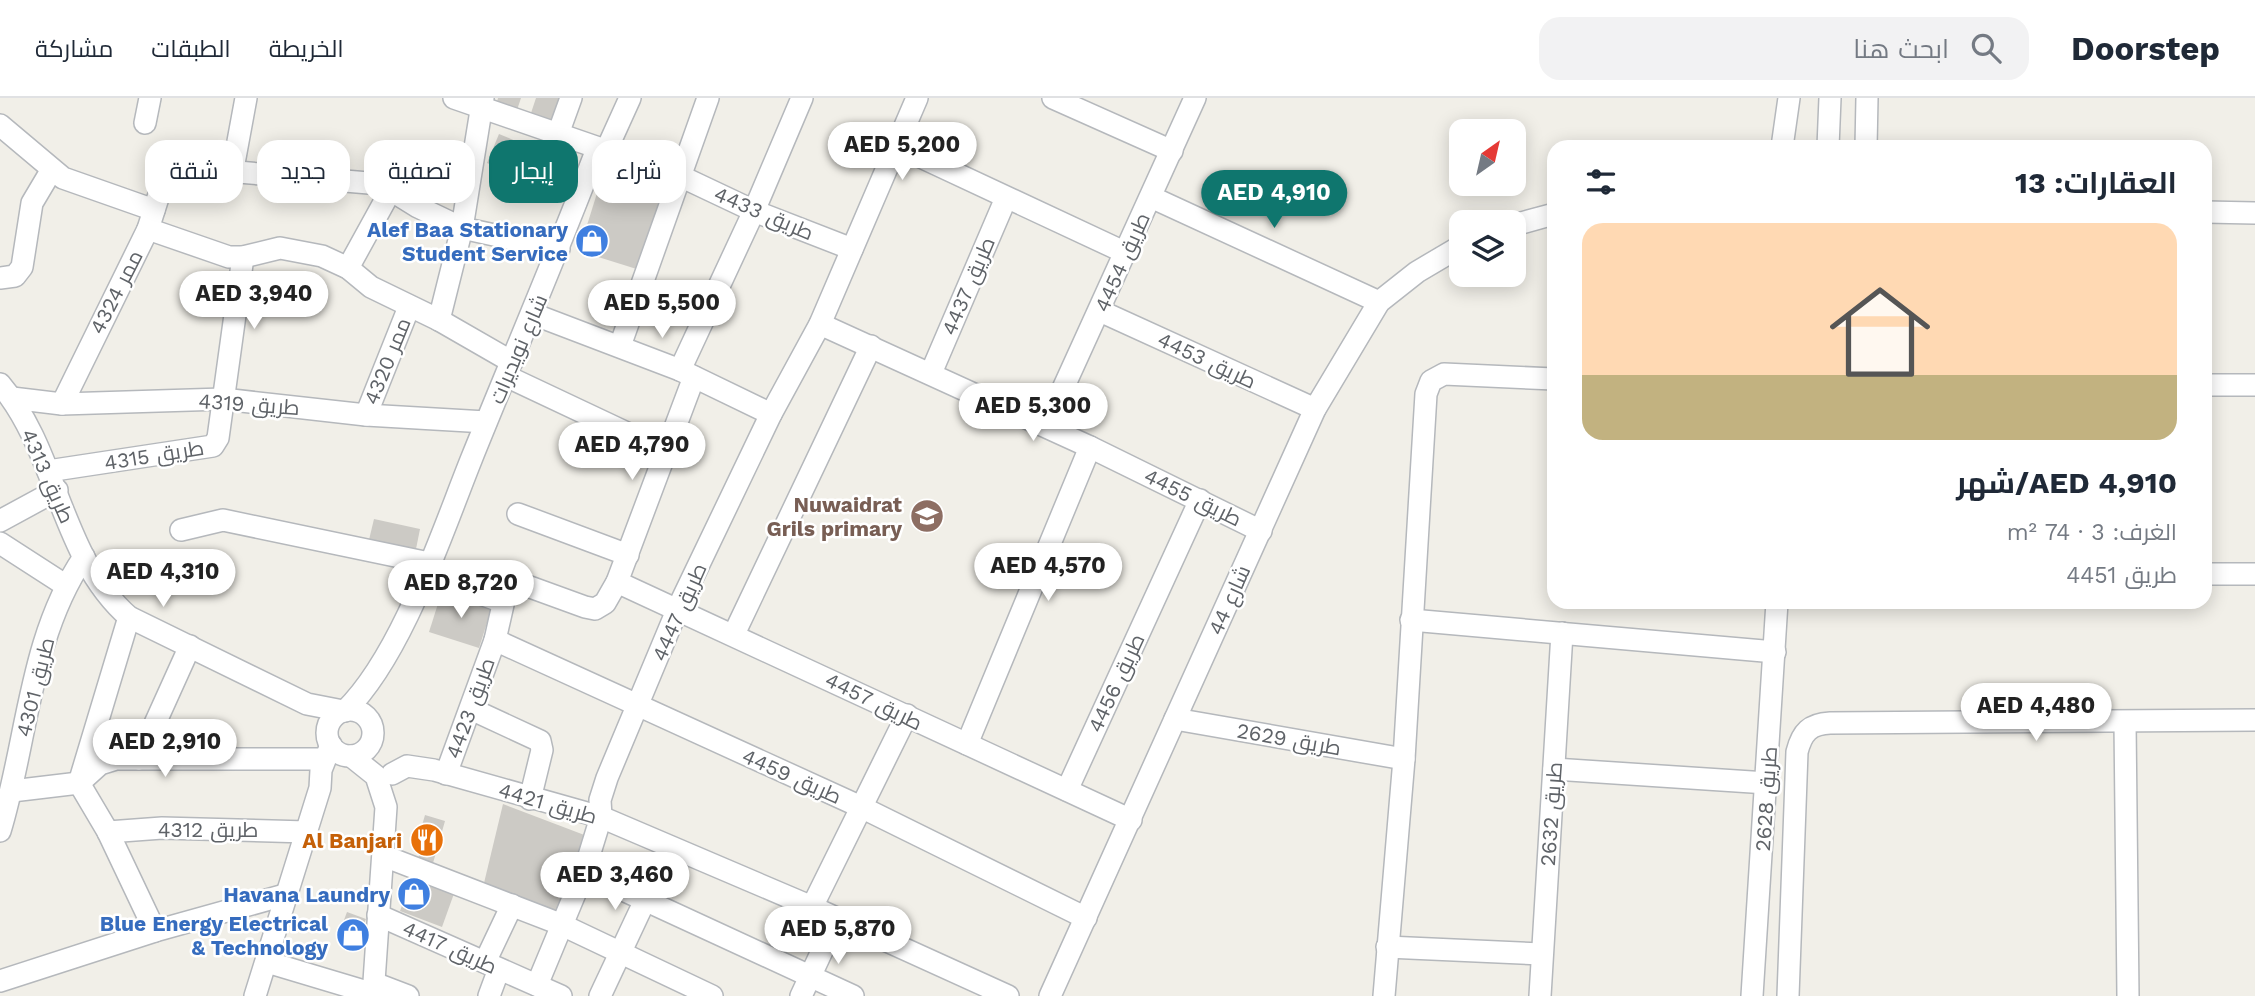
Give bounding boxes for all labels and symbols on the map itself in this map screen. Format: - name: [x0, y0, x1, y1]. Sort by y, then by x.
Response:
- north arrow: [1449, 119, 1526, 196]
- pin: AED 5,200: [822, 122, 982, 182]
- pin: AED 4,910: [1194, 170, 1354, 230]
- street label: طريق 4433: [710, 181, 817, 246]
- street label: طريق 4454: [1089, 209, 1156, 316]
- place label: Alef Baa Stationary Student Service: [367, 217, 568, 266]
- shop icon: Alef Baa Stationary Student Service: [573, 222, 611, 260]
- street label: طريق 4437: [936, 233, 1001, 339]
- street label: ممر 4324: [84, 246, 148, 338]
- pin: AED 3,940: [174, 272, 334, 331]
- pin: AED 5,500: [582, 280, 742, 340]
- street label: شارع نويديرات: [484, 290, 554, 408]
- street label: ممر 4320: [358, 314, 416, 408]
- street label: طريق 4453: [1154, 326, 1260, 394]
- pin: AED 5,300: [953, 384, 1113, 443]
- street label: طريق 4319: [197, 388, 300, 421]
- pin: AED 4,790: [552, 422, 712, 482]
- street label: طريق 4313: [15, 425, 80, 527]
- street label: طريق 4315: [102, 435, 206, 476]
- street label: طريق 4455: [1140, 463, 1246, 532]
- place label: Nuwaidrat Grils primary: [767, 492, 902, 541]
- school or university icon: Nuwaidrat Grils primary: [908, 497, 946, 535]
- pin: AED 4,570: [968, 544, 1128, 603]
- pin: AED 4,310: [83, 550, 243, 609]
- street label: طريق 4447: [646, 559, 713, 665]
- pin: AED 8,720: [381, 560, 541, 620]
- street label: شارع 44: [1203, 561, 1257, 639]
- street label: طريق 4456: [1082, 630, 1151, 737]
- street label: طريق 4301: [11, 635, 60, 740]
- street label: طريق 4423: [440, 654, 501, 762]
- street label: طريق 4457: [821, 667, 927, 736]
- pin: AED 4,480: [1956, 684, 2116, 743]
- street label: طريق 2629: [1235, 718, 1343, 761]
- pin: AED 2,910: [85, 720, 245, 779]
- street label: طريق 4459: [738, 743, 846, 810]
- street label: طريق 2628: [1750, 746, 1783, 852]
- street label: طريق 2632: [1535, 761, 1568, 867]
- street label: طريق 4421: [496, 777, 600, 830]
- street label: طريق 4312: [158, 817, 258, 843]
- restaurant icon: Al Banjari: [408, 821, 446, 859]
- place label: Al Banjari: [302, 828, 402, 853]
- pin: AED 3,460: [535, 852, 695, 912]
- shop icon: Havana Laundry: [395, 875, 433, 913]
- place label: Havana Laundry: [223, 882, 390, 907]
- pin: AED 5,870: [758, 906, 918, 966]
- place label: Blue Energy Electrical & Technology: [100, 911, 328, 960]
- street label: طريق 4417: [399, 915, 501, 980]
- shop icon: Blue Energy Electrical & Technology: [334, 916, 372, 954]

